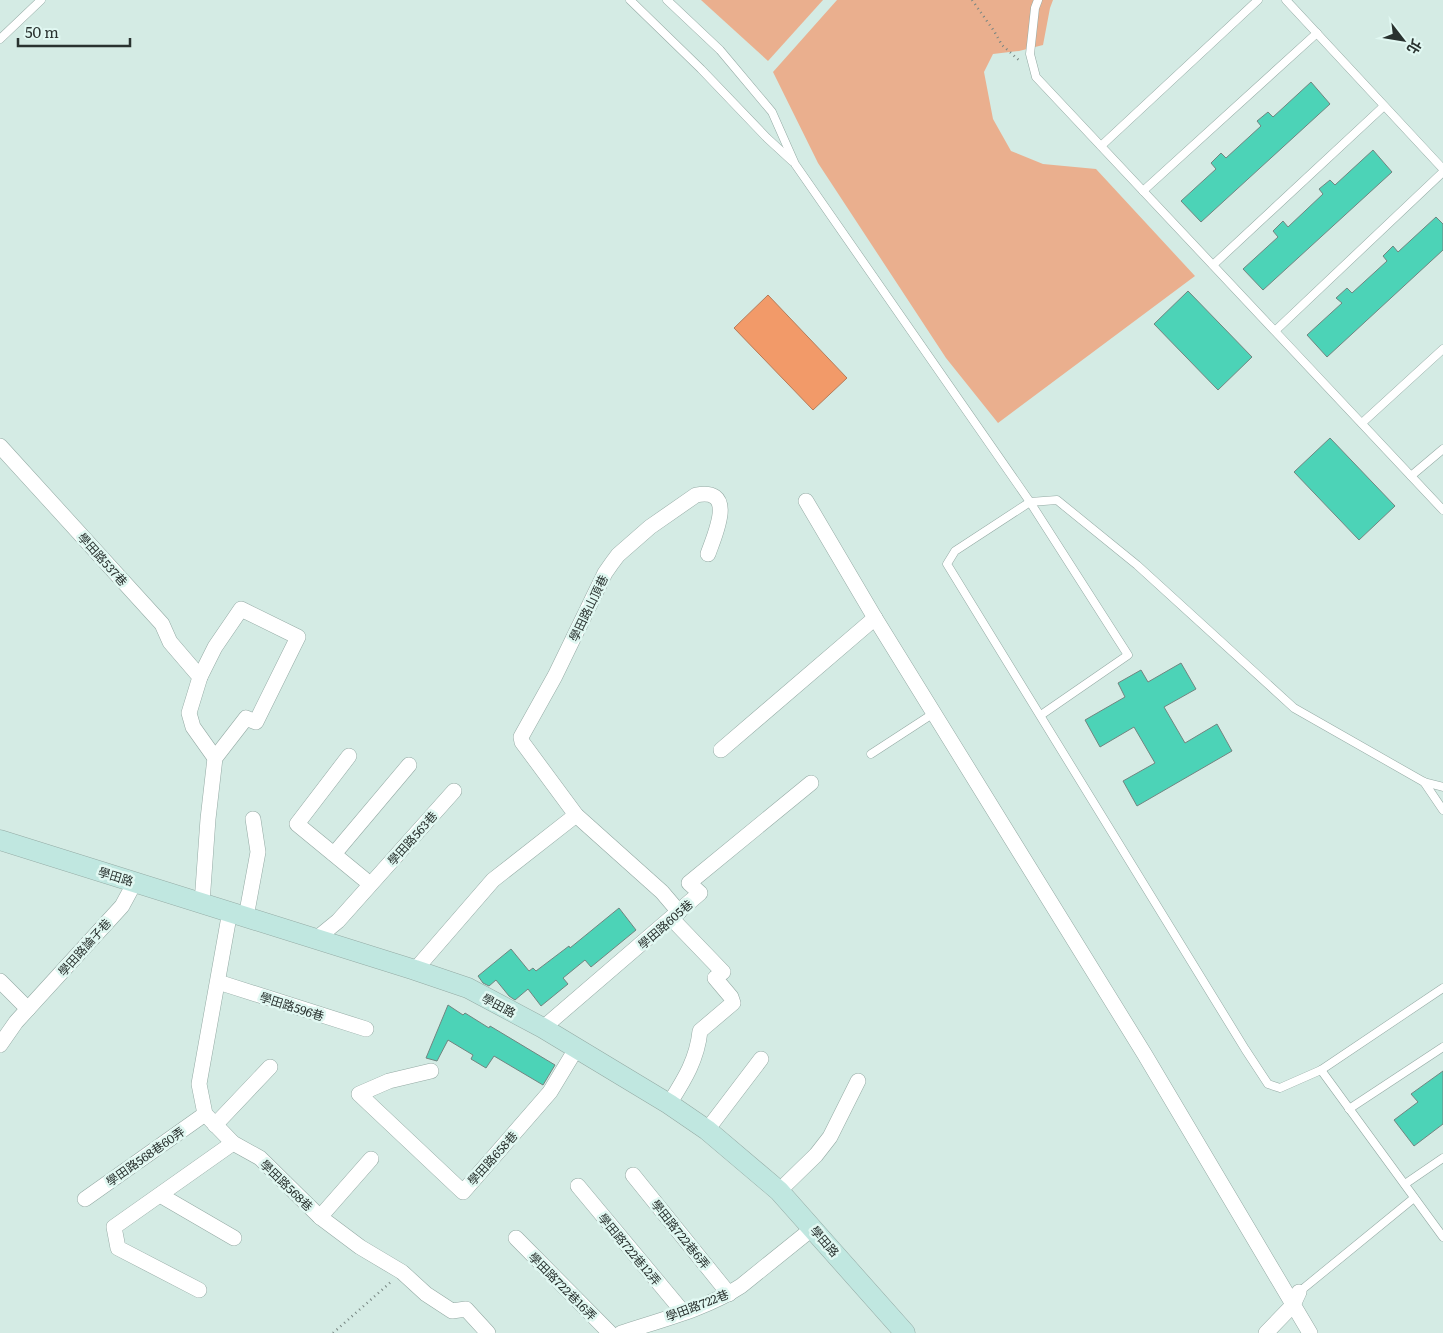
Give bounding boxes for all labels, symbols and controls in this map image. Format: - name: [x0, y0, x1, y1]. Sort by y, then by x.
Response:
- scale bar: [18, 15, 130, 47]
- north arrow: [1378, 15, 1428, 65]
- text: 50 m: [25, 20, 59, 43]
- text: 北: [1403, 36, 1427, 58]
- street label: 學田路537巷: [74, 528, 132, 590]
- street label: 學田路山頂巷: [564, 572, 612, 644]
- street label: 學田路563巷: [383, 807, 441, 869]
- street label: 學田路: [96, 862, 136, 890]
- street label: 學田路605巷: [634, 895, 696, 953]
- street label: 學田路論子巷: [53, 914, 115, 980]
- street label: 學田路596巷: [257, 987, 327, 1025]
- street label: 學田路: [479, 989, 519, 1021]
- street label: 學田路568巷60弄: [102, 1122, 188, 1190]
- street label: 學田路658巷: [463, 1127, 521, 1189]
- street label: 學田路568巷: [257, 1155, 317, 1215]
- street label: 學田路722巷6弄: [647, 1195, 715, 1273]
- street label: 學田路722巷12弄: [594, 1209, 666, 1289]
- street label: 學田路: [806, 1222, 844, 1260]
- street label: 學田路722巷16弄: [525, 1248, 601, 1324]
- street label: 學田路722巷: [663, 1285, 731, 1325]

